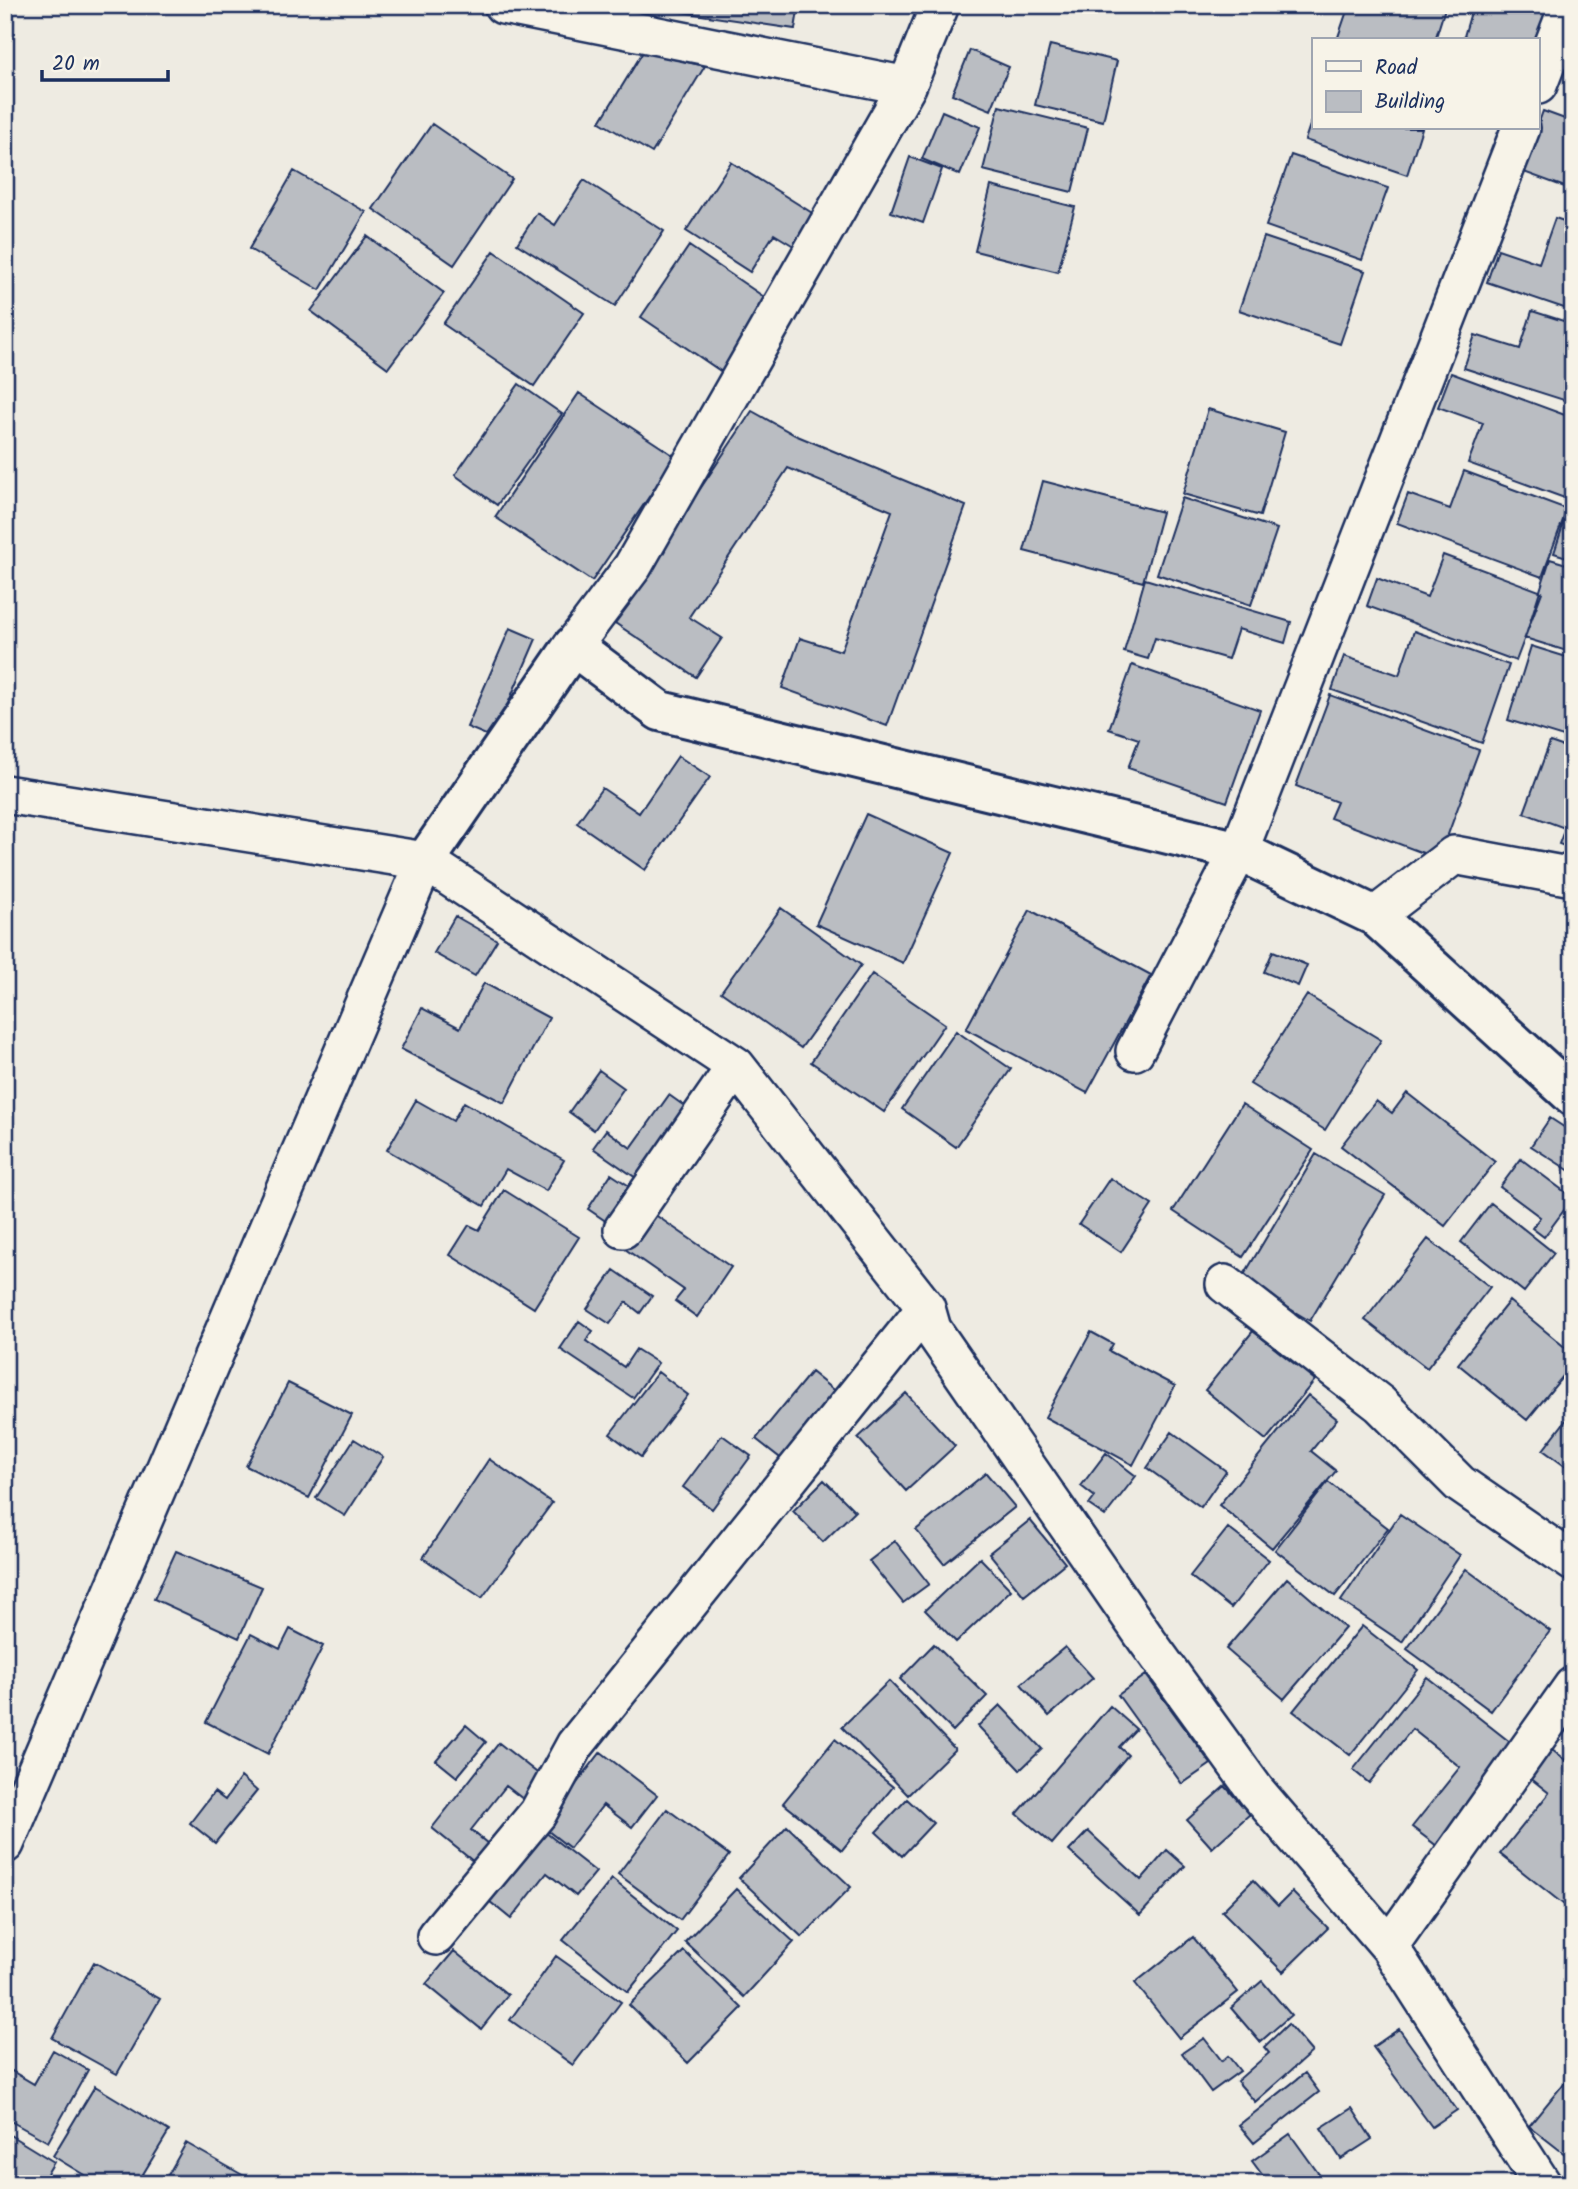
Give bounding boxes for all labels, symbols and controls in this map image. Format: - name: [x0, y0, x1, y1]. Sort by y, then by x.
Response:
- scale bar: [42, 38, 168, 82]
- legend: [1312, 38, 1540, 130]
- text: 20 m: [52, 48, 100, 81]
- text: Road: [1375, 52, 1418, 85]
- text: Building: [1375, 86, 1445, 119]

